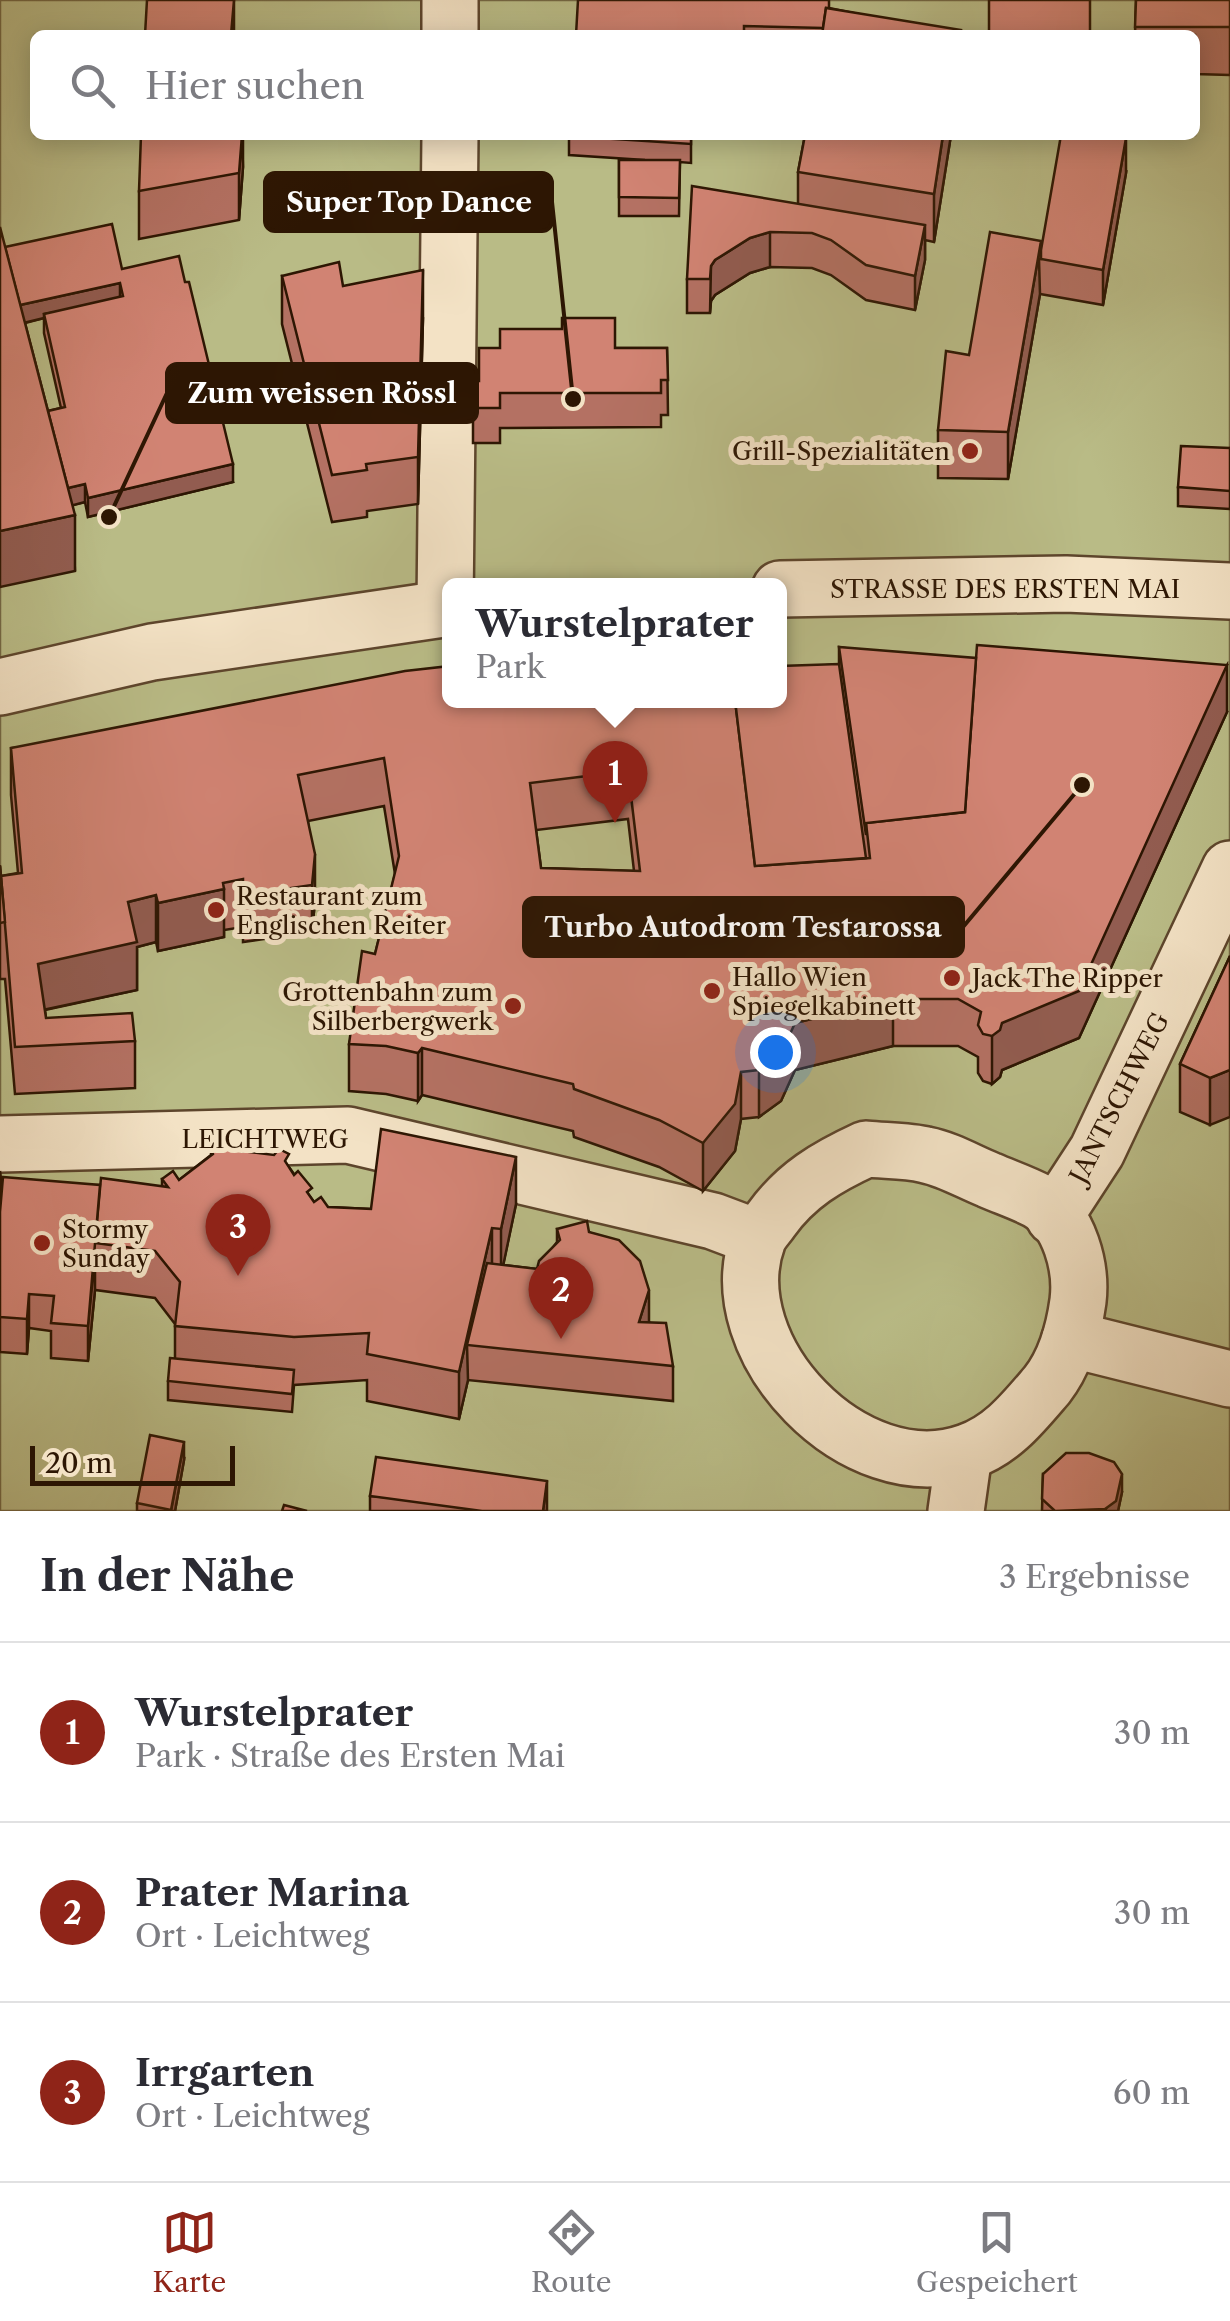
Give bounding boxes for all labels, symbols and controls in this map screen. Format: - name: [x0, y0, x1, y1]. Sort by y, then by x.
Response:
- search box: [30, 30, 1200, 140]
- icon: search: [65, 58, 120, 113]
- text: Hier suchen: [145, 62, 365, 109]
- callout: Super Top Dance: [265, 173, 552, 231]
- text: Super Top Dance: [286, 185, 532, 219]
- callout: Zum weissen Rössl: [167, 364, 477, 422]
- text: Zum weissen Rössl: [187, 376, 457, 410]
- place label: Grill-Spezialitäten: [732, 436, 950, 467]
- marker: Grill-Spezialitäten: [959, 440, 981, 462]
- street label: STRASSE DES ERSTEN MAI: [830, 574, 1180, 605]
- popup: [442, 578, 787, 708]
- text: Wurstelprater: [475, 600, 754, 647]
- text: Park: [475, 647, 545, 686]
- pin: 1: [582, 740, 648, 823]
- place label: Restaurant zum Englischen Reiter: [236, 881, 447, 941]
- callout: Turbo Autodrom Testarossa: [524, 898, 963, 956]
- marker: Restaurant zum Englischen Reiter: [205, 899, 227, 921]
- text: Turbo Autodrom Testarossa: [544, 910, 943, 944]
- place label: Hallo Wien Spiegelkabinett: [732, 962, 916, 1022]
- place label: Jack The Ripper: [968, 963, 1164, 994]
- marker: Jack The Ripper: [941, 967, 963, 989]
- place label: Grottenbahn zum Silberbergwerk: [282, 977, 495, 1037]
- marker: Hallo Wien Spiegelkabinett: [701, 980, 723, 1002]
- marker: Grottenbahn zum Silberbergwerk: [502, 995, 524, 1017]
- street label: JANTSCHWEG: [1061, 1008, 1176, 1192]
- your location: [750, 1027, 801, 1078]
- street label: LEICHTWEG: [182, 1124, 348, 1155]
- pin: 3: [206, 1194, 270, 1276]
- place label: Stormy Sunday: [62, 1214, 151, 1274]
- marker: Stormy Sunday: [31, 1232, 53, 1254]
- pin: 2: [528, 1256, 594, 1339]
- scale bar: [30, 1441, 235, 1486]
- text: 20 m: [45, 1446, 112, 1480]
- text: In der Nähe: [40, 1550, 294, 1602]
- text: 3 Ergebnisse: [999, 1557, 1190, 1596]
- text: Wurstelprater: [135, 1689, 413, 1736]
- text: 1: [65, 1713, 80, 1752]
- text: 30 m: [1114, 1713, 1190, 1752]
- text: Park · Straße des Ersten Mai: [135, 1736, 565, 1775]
- text: Prater Marina: [135, 1869, 409, 1916]
- text: 2: [63, 1893, 82, 1932]
- text: 30 m: [1114, 1893, 1190, 1932]
- text: Ort · Leichtweg: [135, 1916, 370, 1955]
- text: Irrgarten: [135, 2049, 314, 2096]
- text: 3: [63, 2073, 82, 2112]
- text: 60 m: [1113, 2073, 1190, 2112]
- text: Ort · Leichtweg: [135, 2096, 370, 2135]
- tab: Karte: [152, 2205, 226, 2299]
- tab: Route: [531, 2205, 611, 2299]
- tab: Gespeichert: [916, 2205, 1078, 2299]

